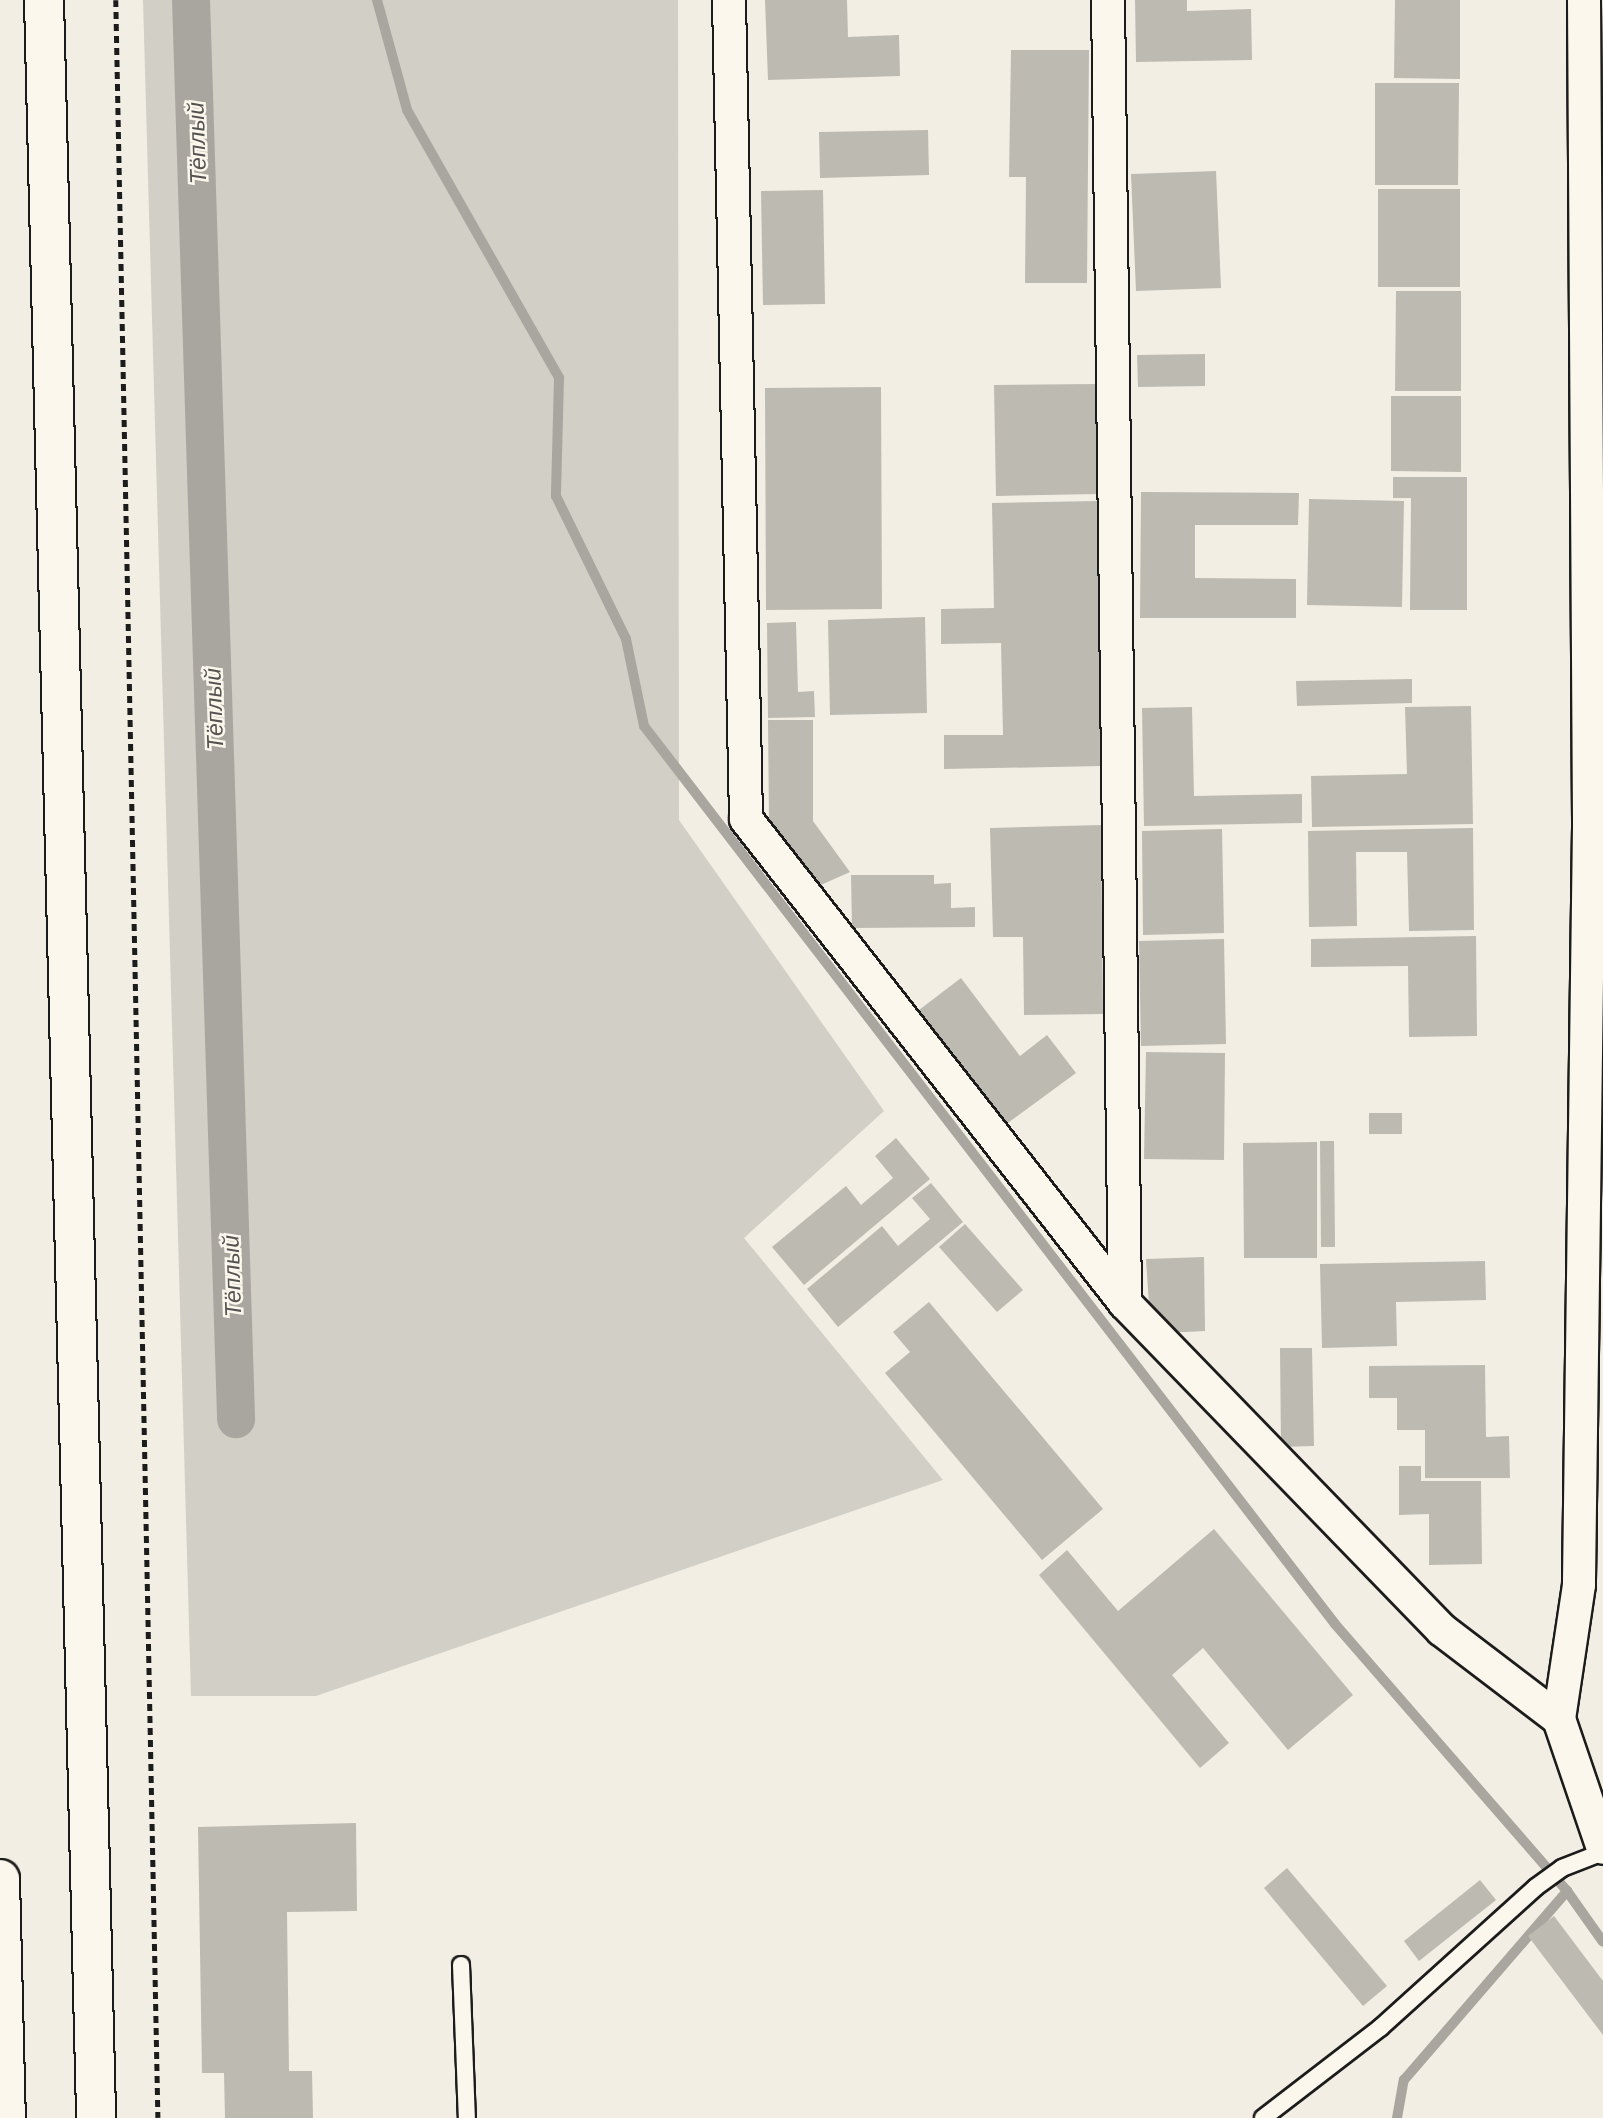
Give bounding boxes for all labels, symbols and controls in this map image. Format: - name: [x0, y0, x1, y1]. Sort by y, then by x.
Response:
- water label: Тёплый: [181, 101, 211, 185]
- water label: Тёплый: [198, 667, 228, 751]
- water label: Тёплый: [216, 1234, 246, 1318]

